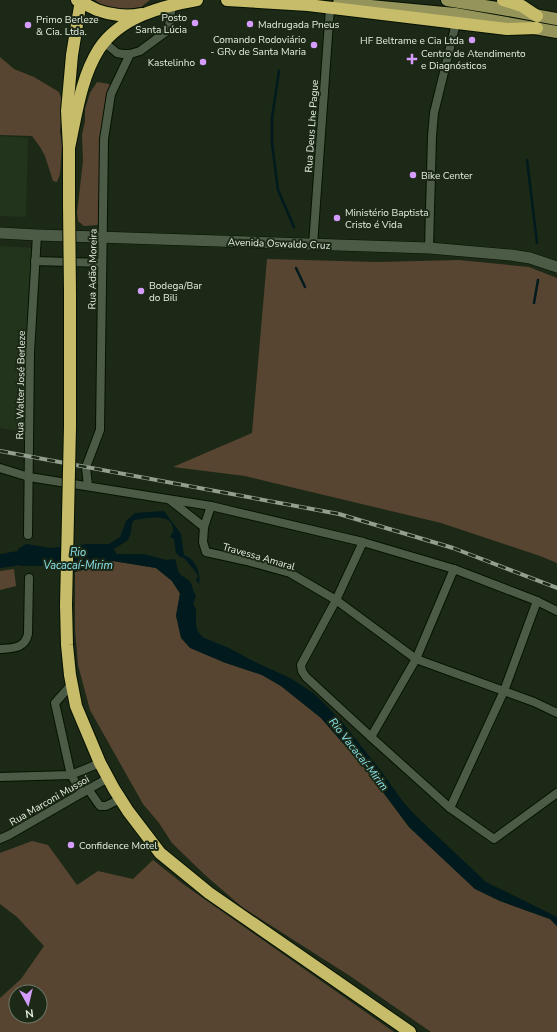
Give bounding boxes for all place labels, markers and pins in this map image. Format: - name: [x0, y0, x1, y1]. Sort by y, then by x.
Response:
- place label: Posto Santa Lúcia: [135, 11, 187, 37]
- place label: Primo Berleze & Cia. Ltda.: [36, 13, 99, 39]
- marker: Posto Santa Lúcia: [190, 18, 200, 28]
- place label: Madrugada Pneus: [258, 18, 340, 32]
- marker: Madrugada Pneus: [245, 19, 255, 29]
- marker: Primo Berleze & Cia. Ltda.: [23, 20, 33, 30]
- place label: Comando Rodoviário - GRv de Santa Maria: [210, 33, 306, 59]
- place label: HF Beltrame e Cia Ltda: [360, 34, 464, 48]
- marker: HF Beltrame e Cia Ltda: [467, 35, 477, 45]
- marker: Comando Rodoviário - GRv de Santa Maria: [309, 40, 319, 50]
- place label: Centro de Atendimento e Diagnósticos: [421, 47, 526, 73]
- marker: Centro de Atendimento e Diagnósticos: [406, 53, 418, 65]
- place label: Kastelinho: [148, 56, 195, 70]
- marker: Kastelinho: [198, 57, 208, 67]
- place label: Bike Center: [421, 169, 473, 183]
- marker: Bike Center: [408, 170, 418, 180]
- place label: Ministério Baptista Cristo é Vida: [345, 206, 429, 232]
- marker: Ministério Baptista Cristo é Vida: [332, 213, 342, 223]
- place label: Bodega/Bar do Bili: [149, 279, 203, 305]
- marker: Bodega/Bar do Bili: [136, 286, 146, 296]
- place label: Confidence Motel: [79, 839, 157, 853]
- marker: Confidence Motel: [66, 840, 76, 850]

